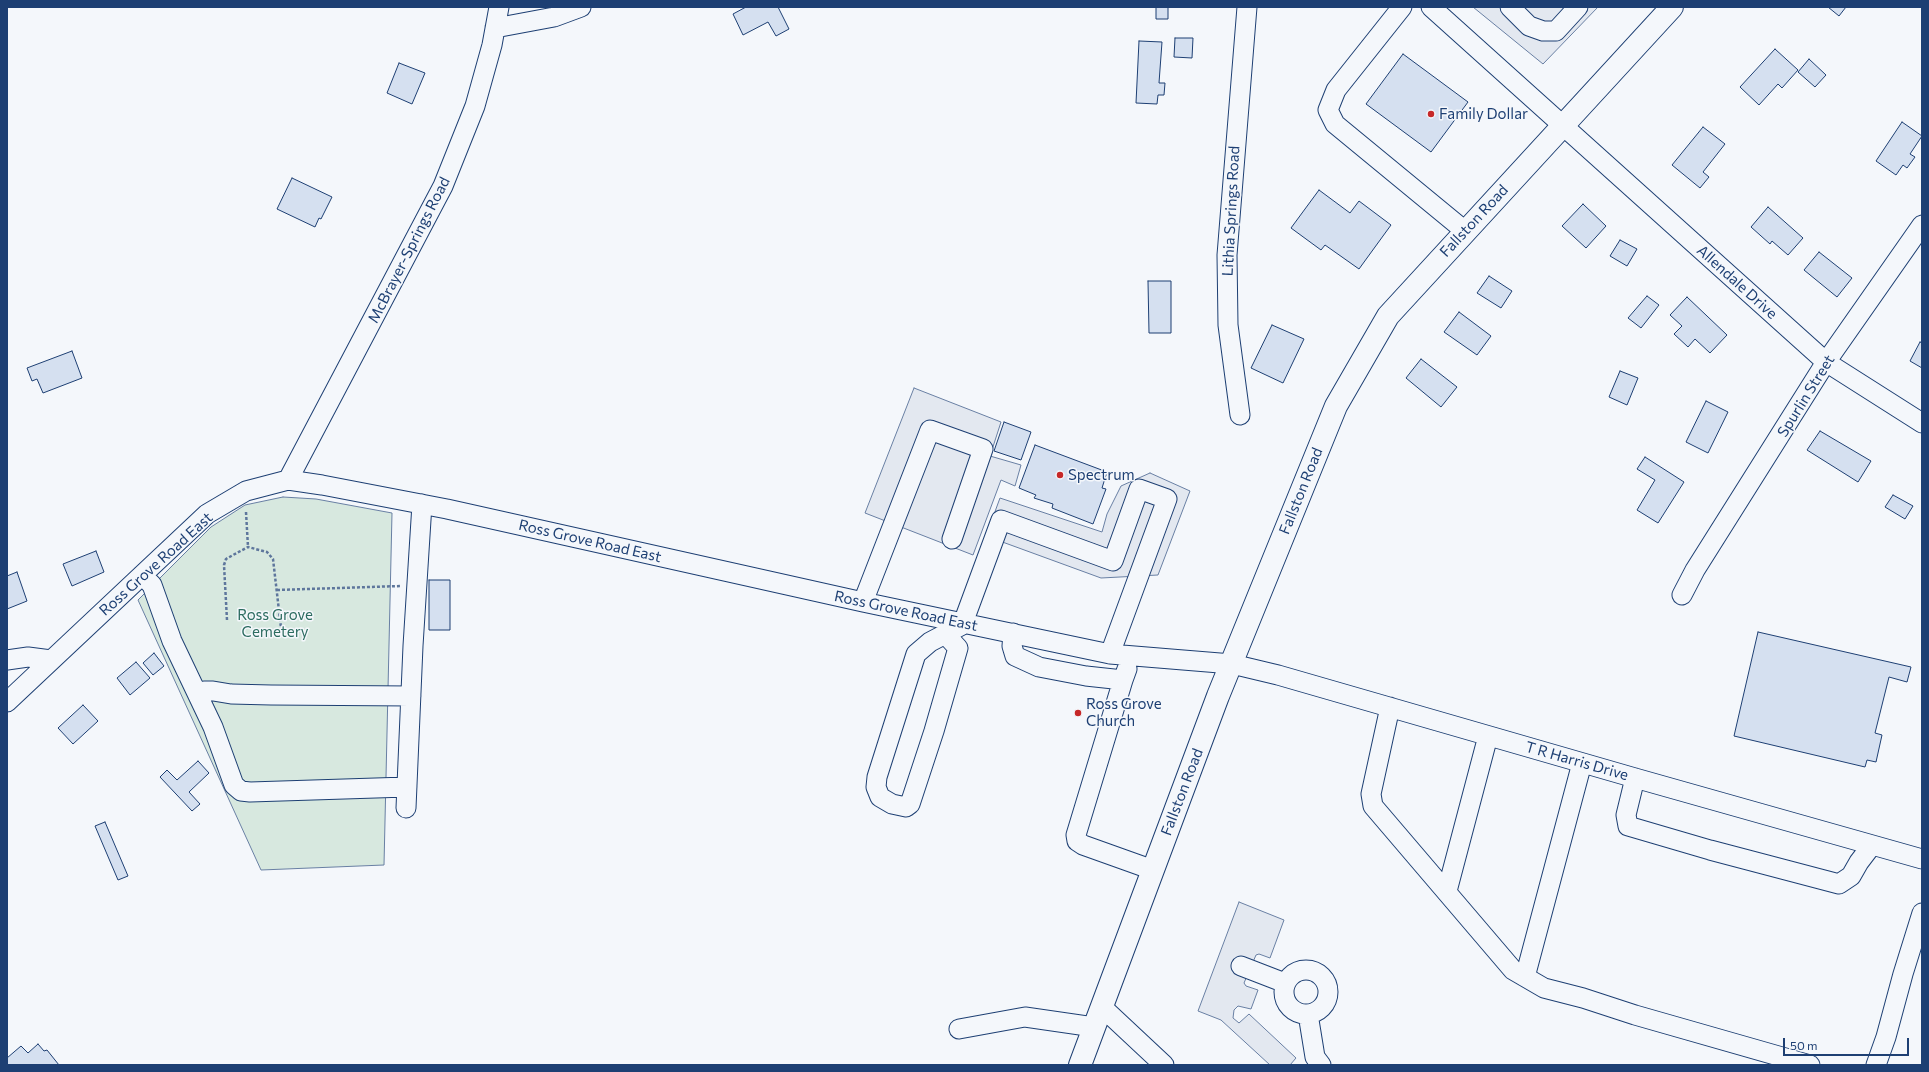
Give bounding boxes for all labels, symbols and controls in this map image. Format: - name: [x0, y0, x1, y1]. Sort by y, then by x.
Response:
- place label: Family Dollar: [1439, 105, 1528, 123]
- marker: Family Dollar: [1426, 109, 1436, 119]
- street label: Lithia Springs Road: [1219, 145, 1243, 277]
- street label: McBrayer-Springs Road: [364, 174, 454, 326]
- street label: Fallston Road: [1436, 181, 1512, 261]
- street label: Allendale Drive: [1693, 241, 1781, 323]
- street label: Spurlin Street: [1774, 352, 1838, 440]
- street label: Fallston Road: [1275, 445, 1327, 537]
- place label: Spectrum: [1068, 466, 1135, 484]
- marker: Spectrum: [1055, 470, 1065, 480]
- street label: Ross Grove Road East: [96, 508, 216, 620]
- street label: Ross Grove Road East: [517, 516, 663, 566]
- street label: Ross Grove Road East: [833, 587, 979, 635]
- park label: Ross Grove Cemetery: [237, 606, 313, 641]
- place label: Ross Grove Church: [1086, 695, 1162, 730]
- marker: Ross Grove Church: [1073, 708, 1083, 718]
- street label: T R Harris Drive: [1523, 738, 1631, 784]
- street label: Fallston Road: [1157, 746, 1207, 838]
- scale bar: [1785, 1030, 1911, 1056]
- text: 50 m: [1790, 1038, 1818, 1052]

